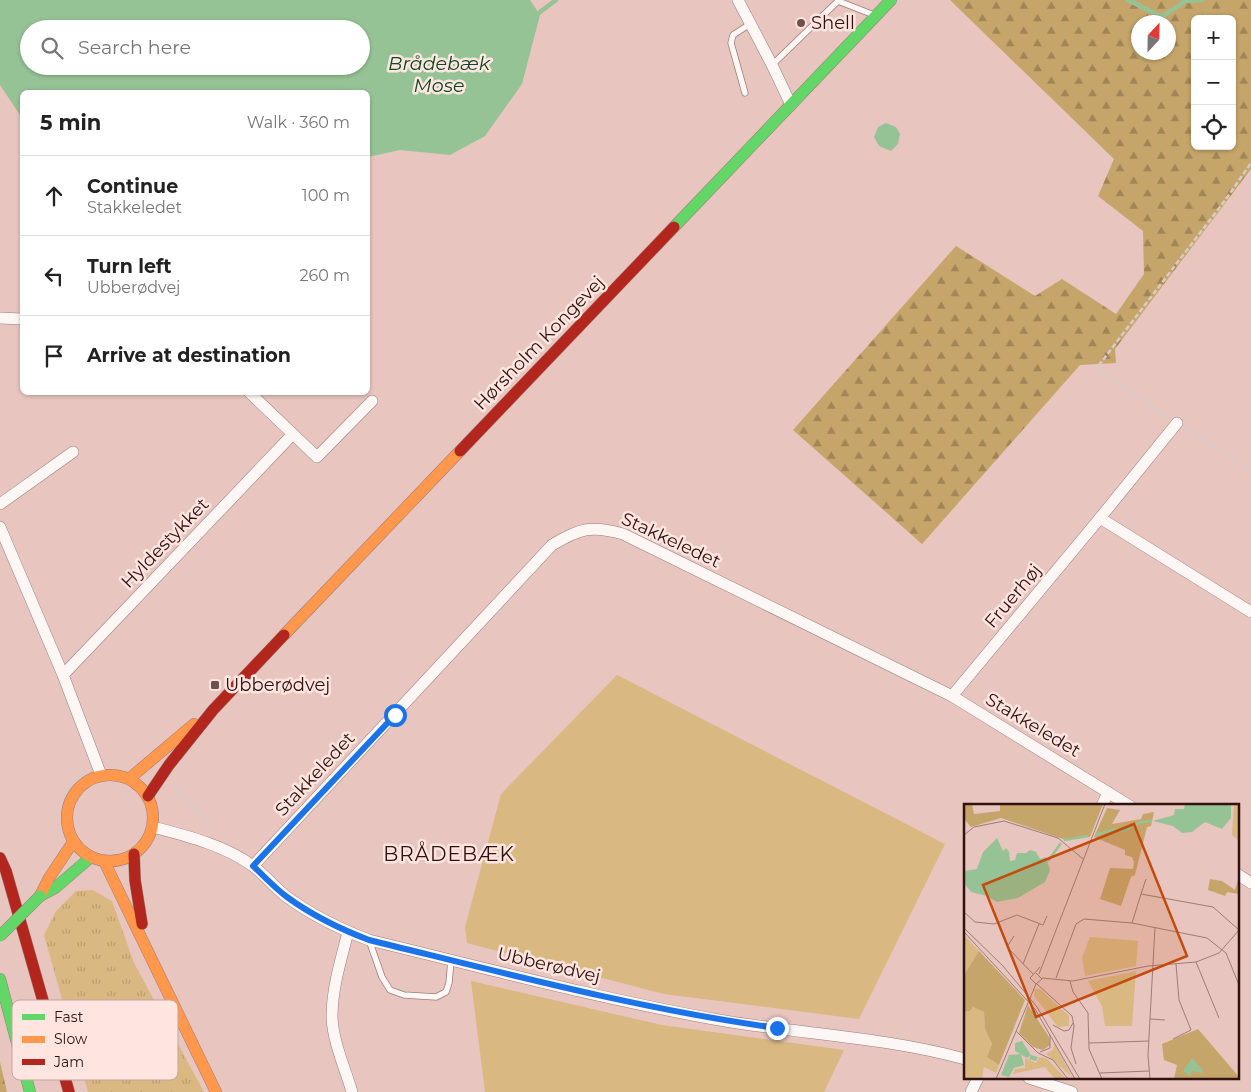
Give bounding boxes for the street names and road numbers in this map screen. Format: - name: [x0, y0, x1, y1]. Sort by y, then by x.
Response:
- street label: Hørsholm Kongevej: [469, 271, 609, 415]
- street label: Hyldestykket: [117, 493, 213, 593]
- street label: Stakkeledet: [618, 507, 724, 573]
- street label: Fruerhøj: [980, 560, 1046, 632]
- street label: Stakkeledet: [982, 688, 1084, 762]
- street label: Stakkeledet: [271, 727, 359, 821]
- street label: Ubberødvej: [495, 942, 603, 988]

